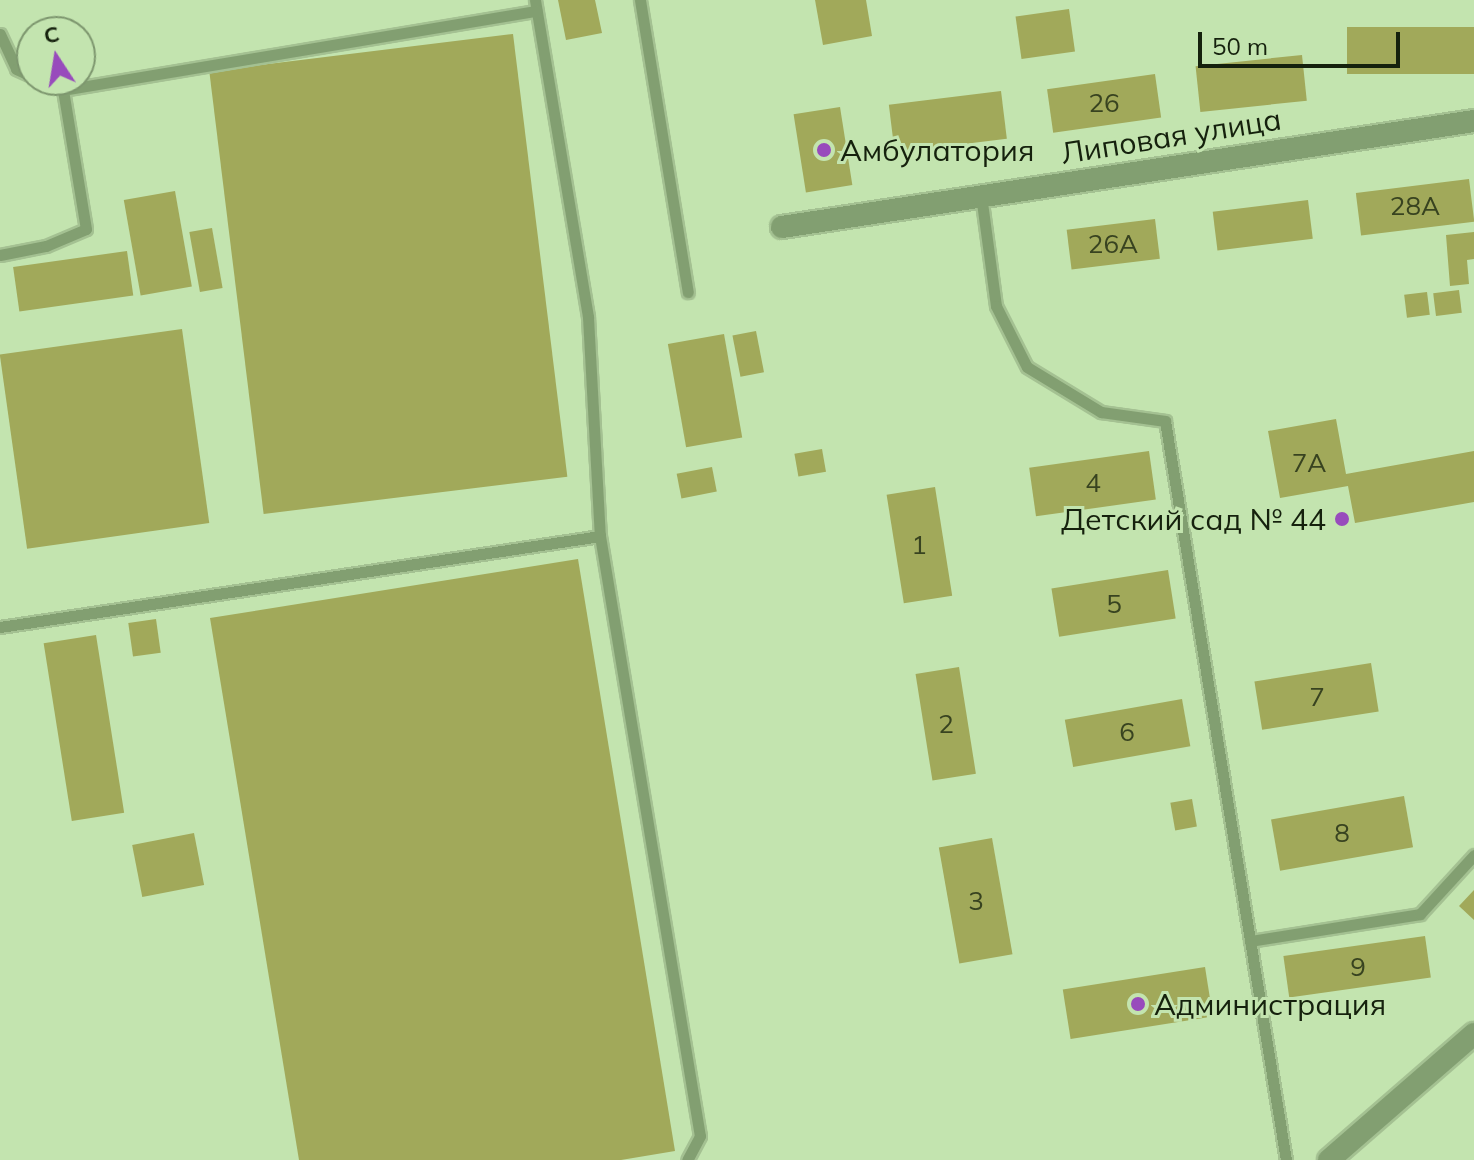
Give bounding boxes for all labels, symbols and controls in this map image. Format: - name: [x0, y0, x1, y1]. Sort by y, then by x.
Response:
- north arrow: [16, 16, 96, 96]
- scale bar: [1202, 16, 1404, 66]
- text: С: [41, 19, 62, 50]
- text: 50 m: [1212, 31, 1268, 61]
- house number: 26: [1088, 87, 1120, 119]
- street label: Липовая улица: [1058, 101, 1284, 171]
- place label: Амбулатория: [840, 132, 1034, 168]
- marker: Амбулатория: [815, 141, 833, 159]
- house number: 28А: [1390, 190, 1440, 222]
- house number: 26А: [1088, 228, 1138, 260]
- house number: 7А: [1292, 447, 1326, 479]
- house number: 4: [1085, 467, 1101, 499]
- place label: Детский сад № 44: [1061, 501, 1326, 537]
- marker: Детский сад № 44: [1333, 510, 1351, 528]
- house number: 1: [911, 529, 927, 561]
- house number: 5: [1106, 588, 1122, 620]
- house number: 7: [1309, 681, 1325, 713]
- house number: 2: [938, 708, 954, 740]
- house number: 6: [1119, 716, 1135, 748]
- house number: 8: [1334, 817, 1350, 849]
- house number: 3: [968, 885, 984, 917]
- house number: 9: [1350, 951, 1366, 983]
- place label: Администрация: [1154, 986, 1386, 1022]
- marker: Администрация: [1129, 995, 1147, 1013]

